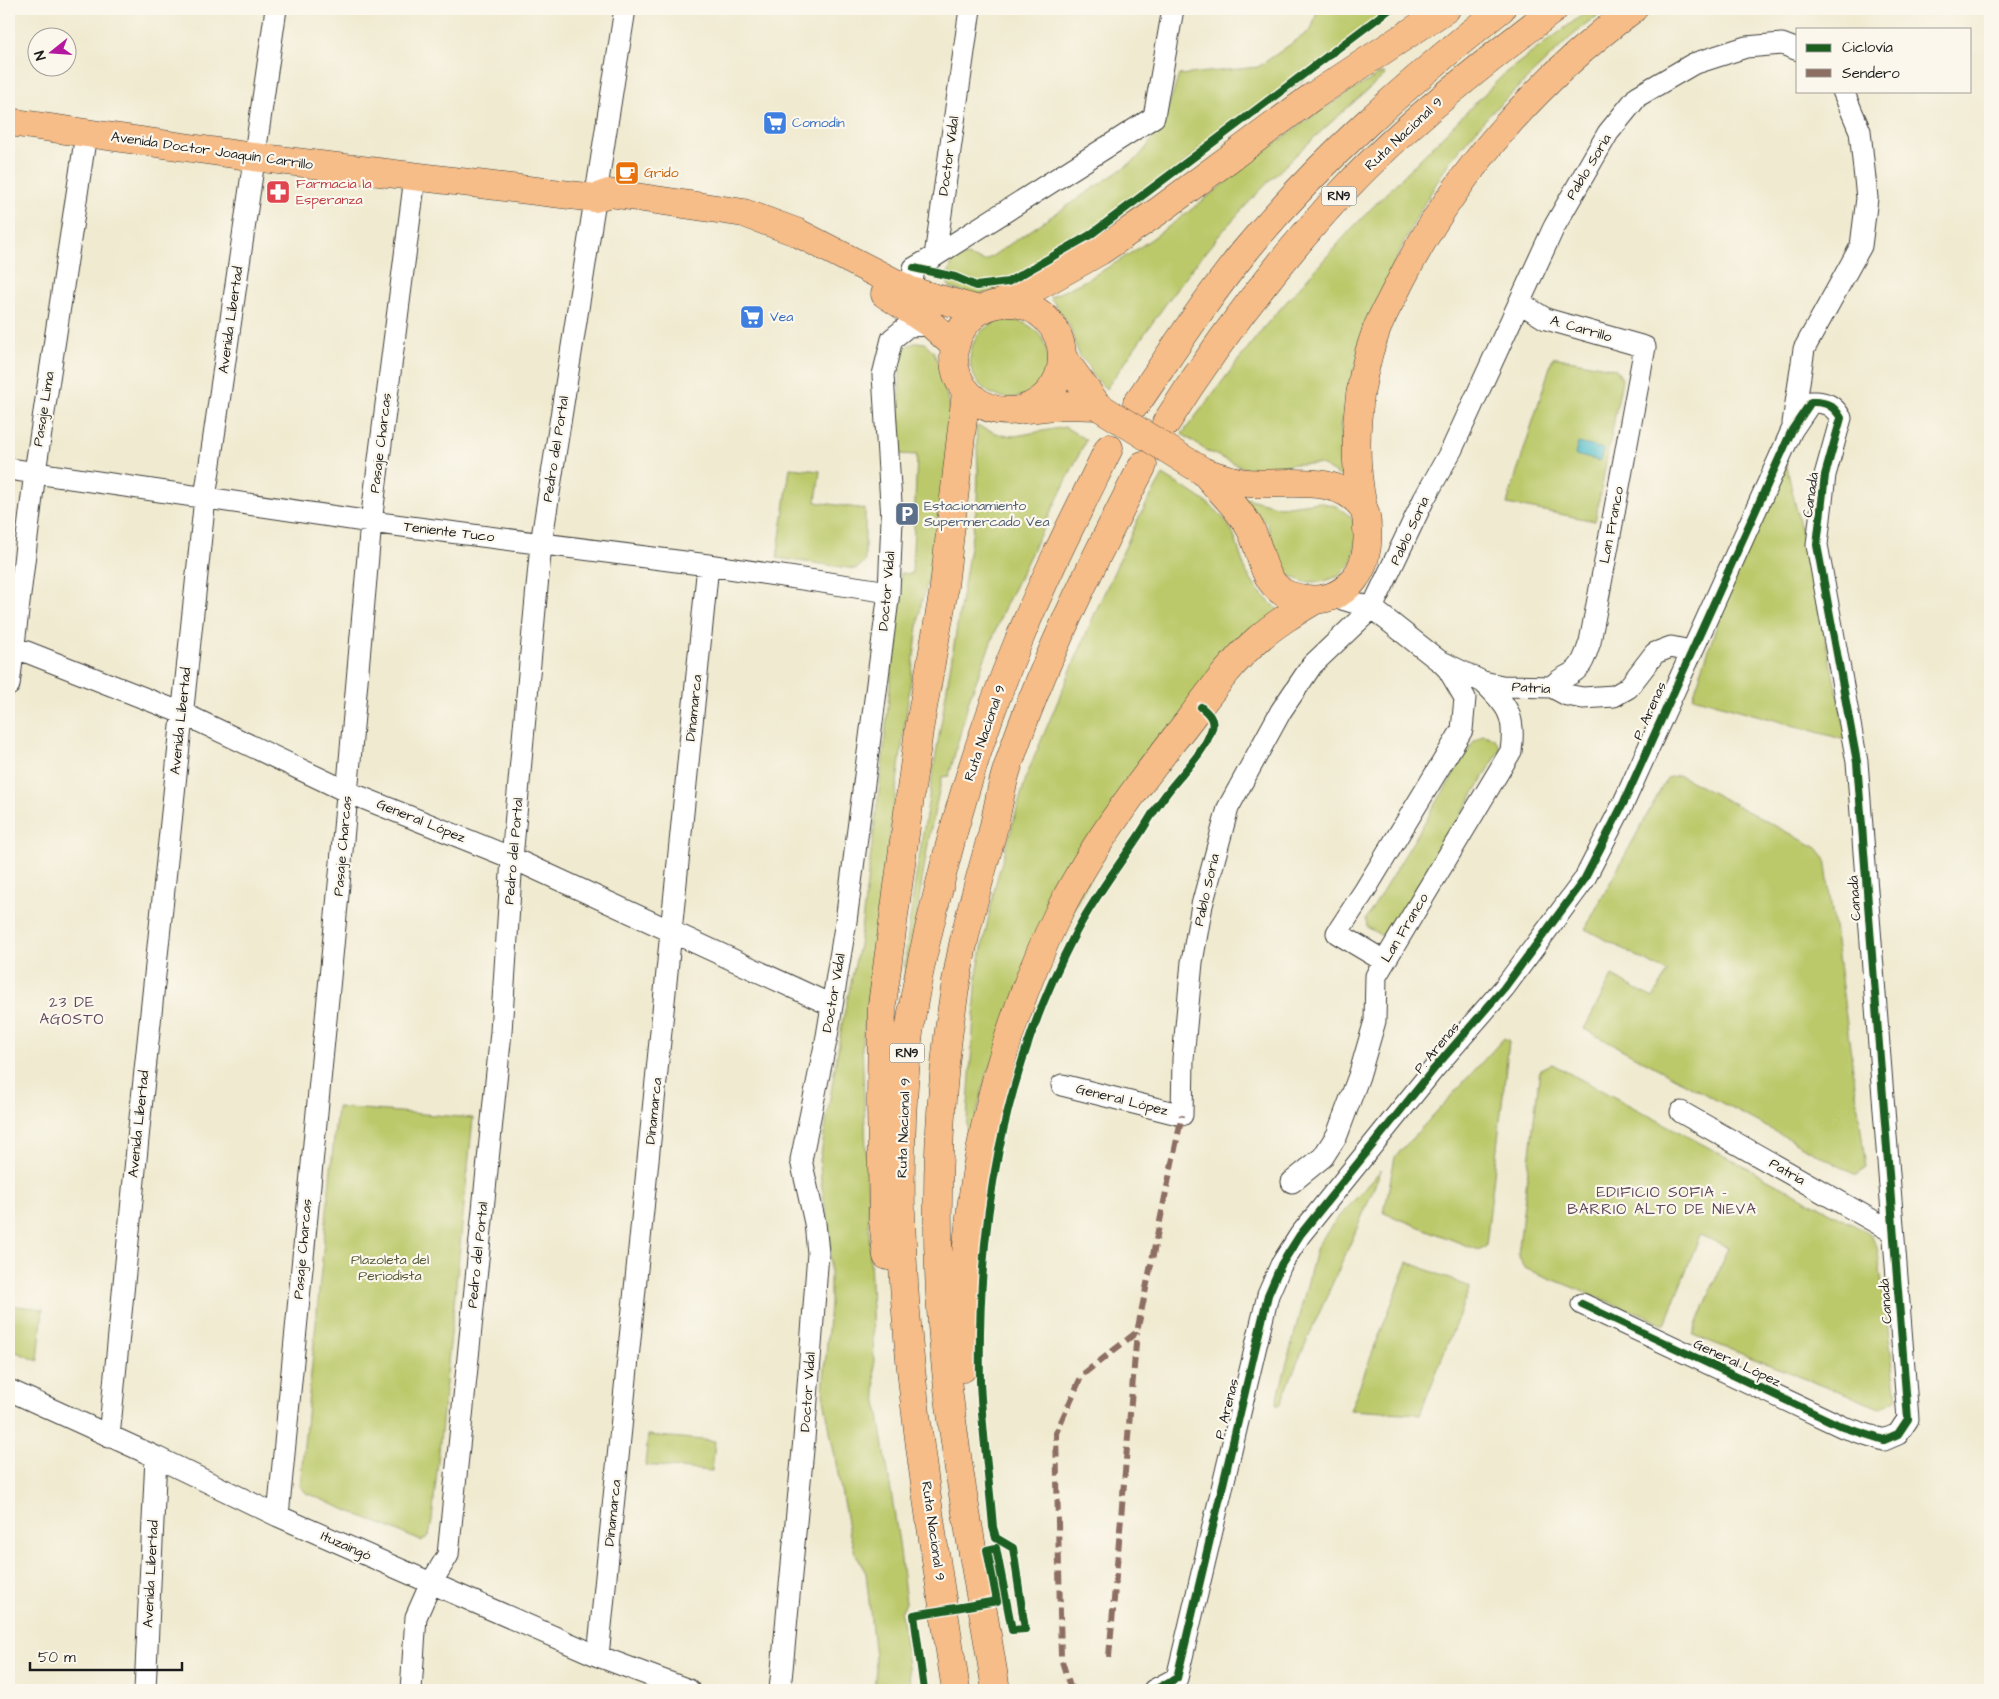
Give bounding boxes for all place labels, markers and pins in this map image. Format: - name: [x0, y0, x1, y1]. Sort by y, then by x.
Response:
- supermarket icon: Comodín: [762, 110, 788, 136]
- place label: Comodín: [792, 113, 845, 133]
- cafe icon: Grido: [614, 160, 640, 186]
- place label: Grido: [644, 163, 679, 183]
- place label: Farmacia la Esperanza: [296, 174, 372, 210]
- pharmacy icon: Farmacia la Esperanza: [265, 179, 291, 205]
- supermarket icon: Vea: [739, 304, 765, 330]
- place label: Vea: [770, 307, 793, 327]
- place label: Estacionamiento Supermercado Vea: [924, 496, 1050, 532]
- parking icon: Estacionamiento Supermercado Vea: [894, 501, 920, 527]

